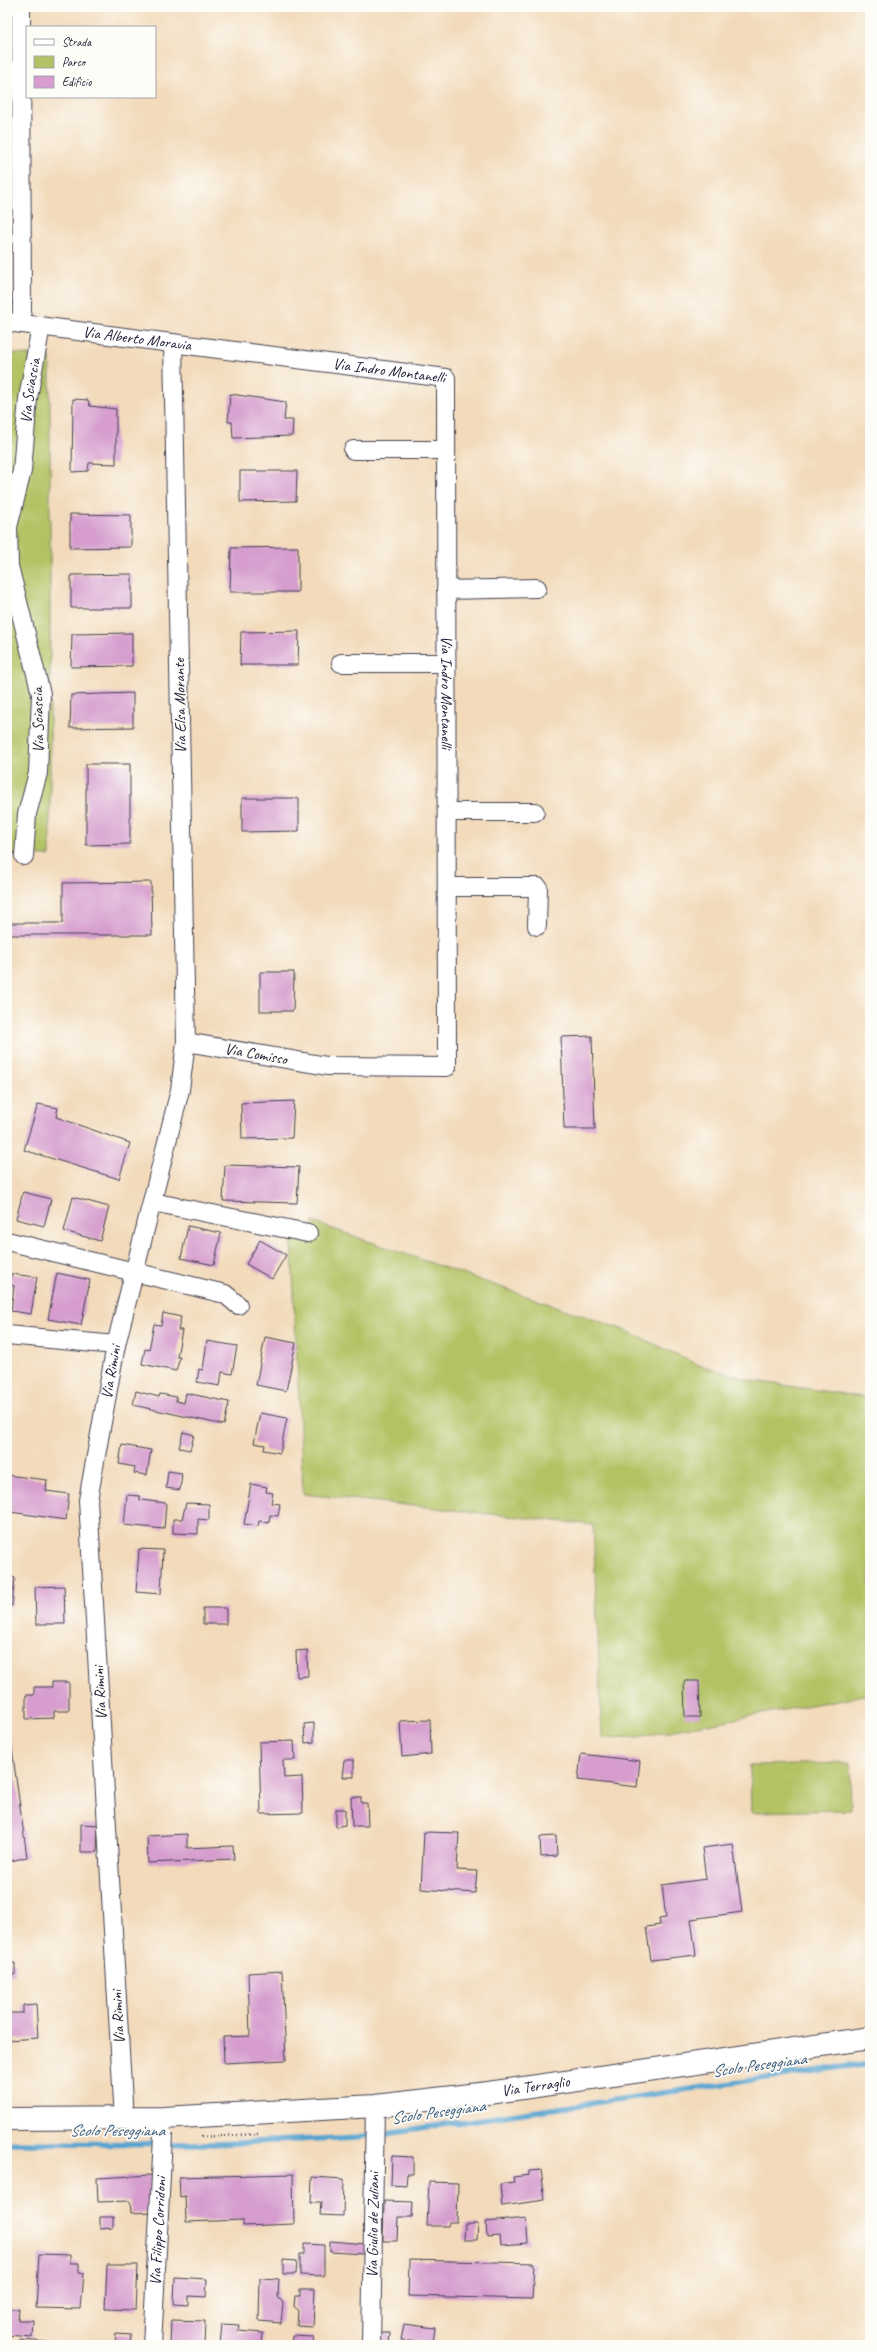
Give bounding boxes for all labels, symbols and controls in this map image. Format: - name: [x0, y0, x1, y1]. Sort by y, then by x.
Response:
- legend: [26, 26, 156, 98]
- text: Strada: [62, 34, 92, 50]
- text: Parco: [62, 54, 87, 70]
- text: Edificio: [62, 74, 92, 90]
- street label: Via Alberto Moravia: [82, 322, 194, 356]
- street label: Via Indro Montanelli: [332, 354, 448, 388]
- street label: Via Sciascia: [16, 355, 45, 424]
- street label: Via Indro Montanelli: [436, 636, 457, 751]
- street label: Via Elsa Morante: [169, 656, 191, 754]
- street label: Via Sciascia: [27, 686, 49, 753]
- street label: Via Comisso: [223, 1039, 291, 1070]
- street label: Via Rimini: [96, 1342, 126, 1401]
- street label: Via Rimini: [88, 1663, 111, 1721]
- street label: Via Rimini: [106, 1987, 129, 2045]
- water label: Scolo Peseggiana: [711, 2048, 809, 2082]
- street label: Via Terraglio: [500, 2071, 572, 2101]
- water label: Scolo Peseggiana: [390, 2095, 488, 2129]
- water label: Scolo Peseggiana: [70, 2120, 166, 2141]
- street label: Via Giulio de Zuliani: [362, 2170, 384, 2278]
- street label: Via Filippo Corridoni: [145, 2174, 171, 2286]

